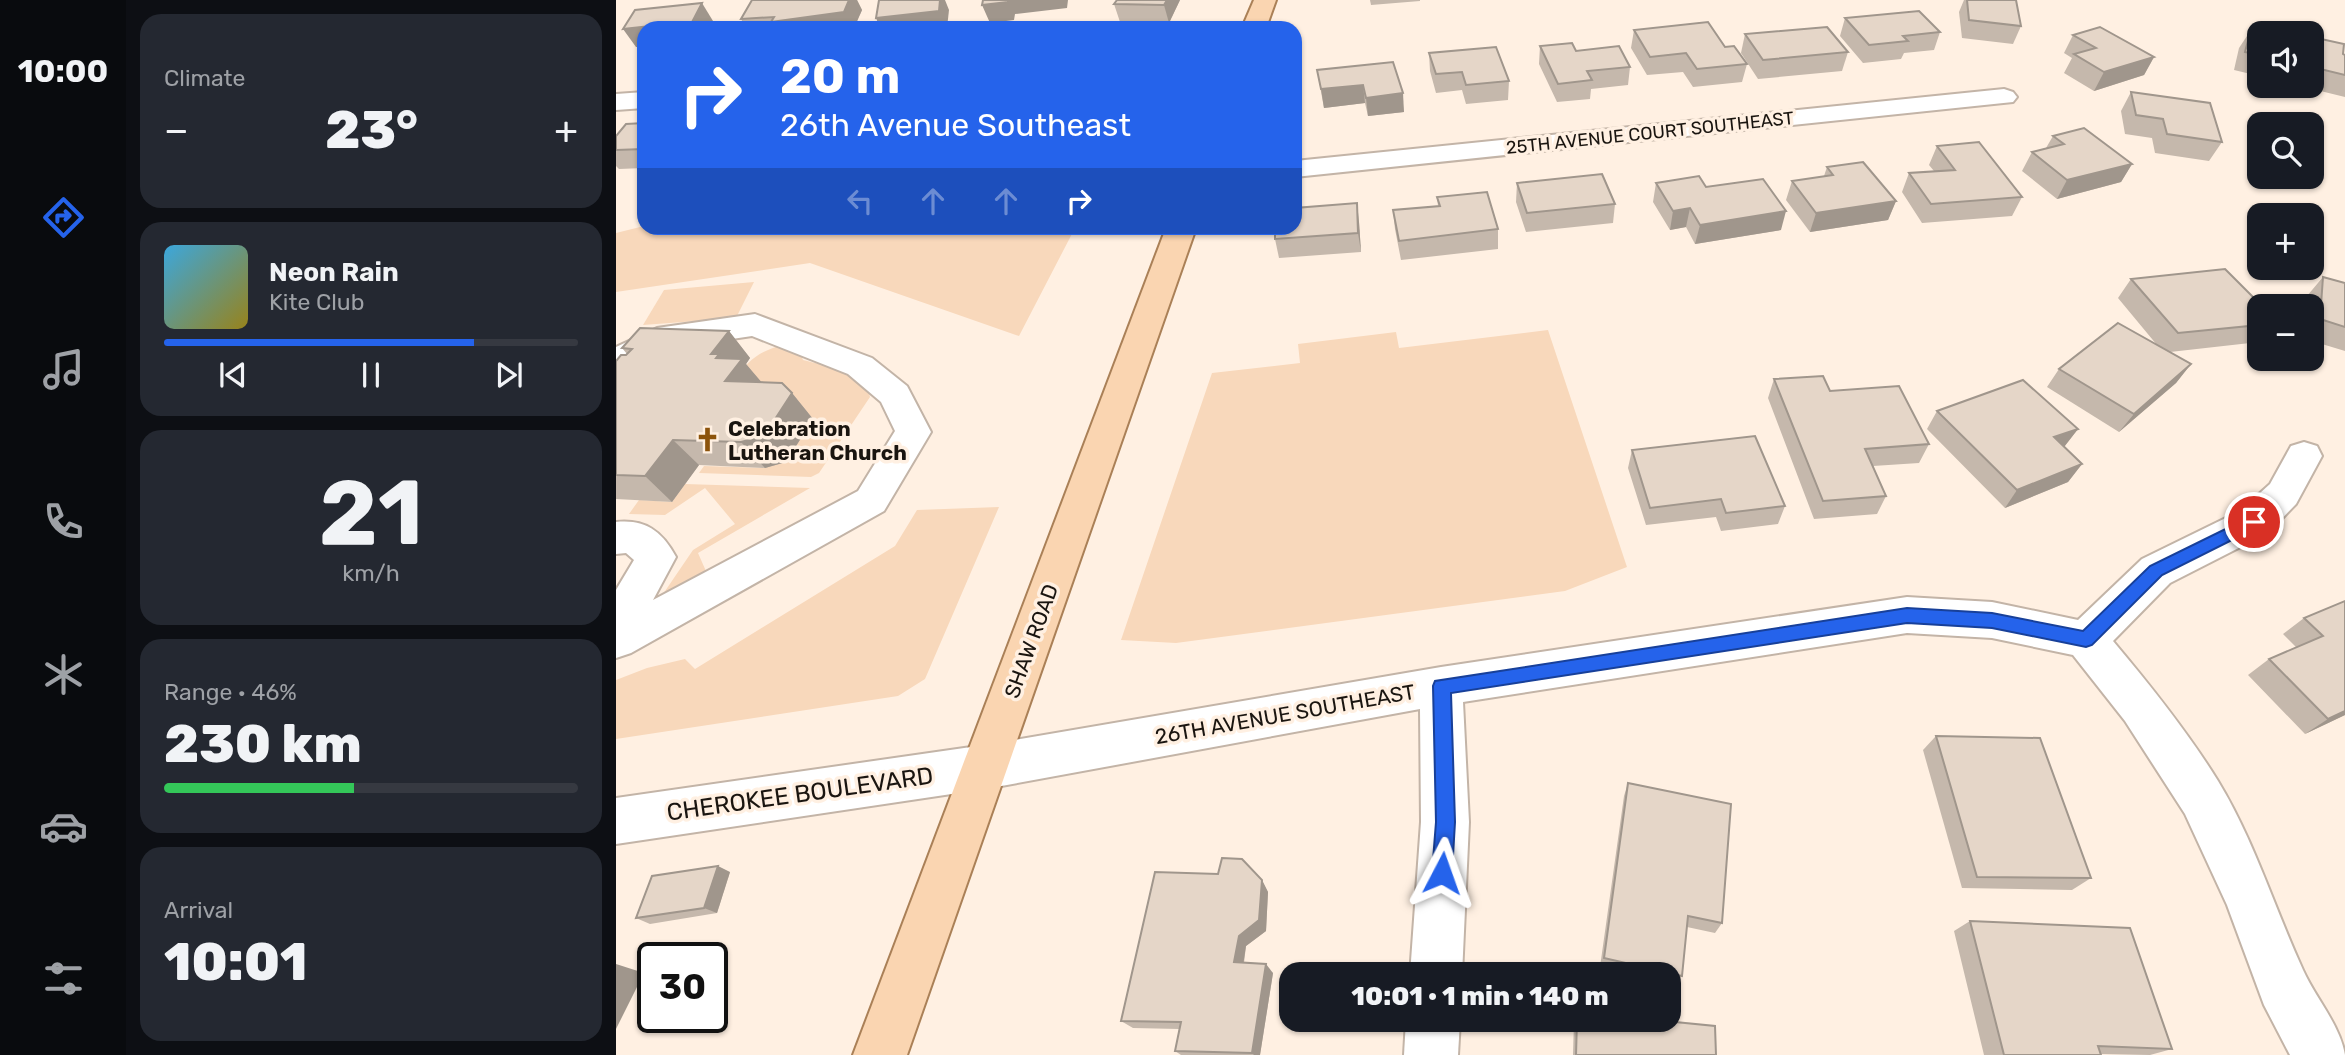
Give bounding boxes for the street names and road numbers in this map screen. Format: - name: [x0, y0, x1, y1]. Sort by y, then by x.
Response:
- street label: 25TH AVENUE COURT SOUTHEAST: [1505, 107, 1795, 159]
- street label: SHAW ROAD: [999, 581, 1063, 701]
- street label: 26TH AVENUE SOUTHEAST: [1153, 679, 1417, 749]
- street label: CHEROKEE BOULEVARD: [665, 761, 935, 827]

